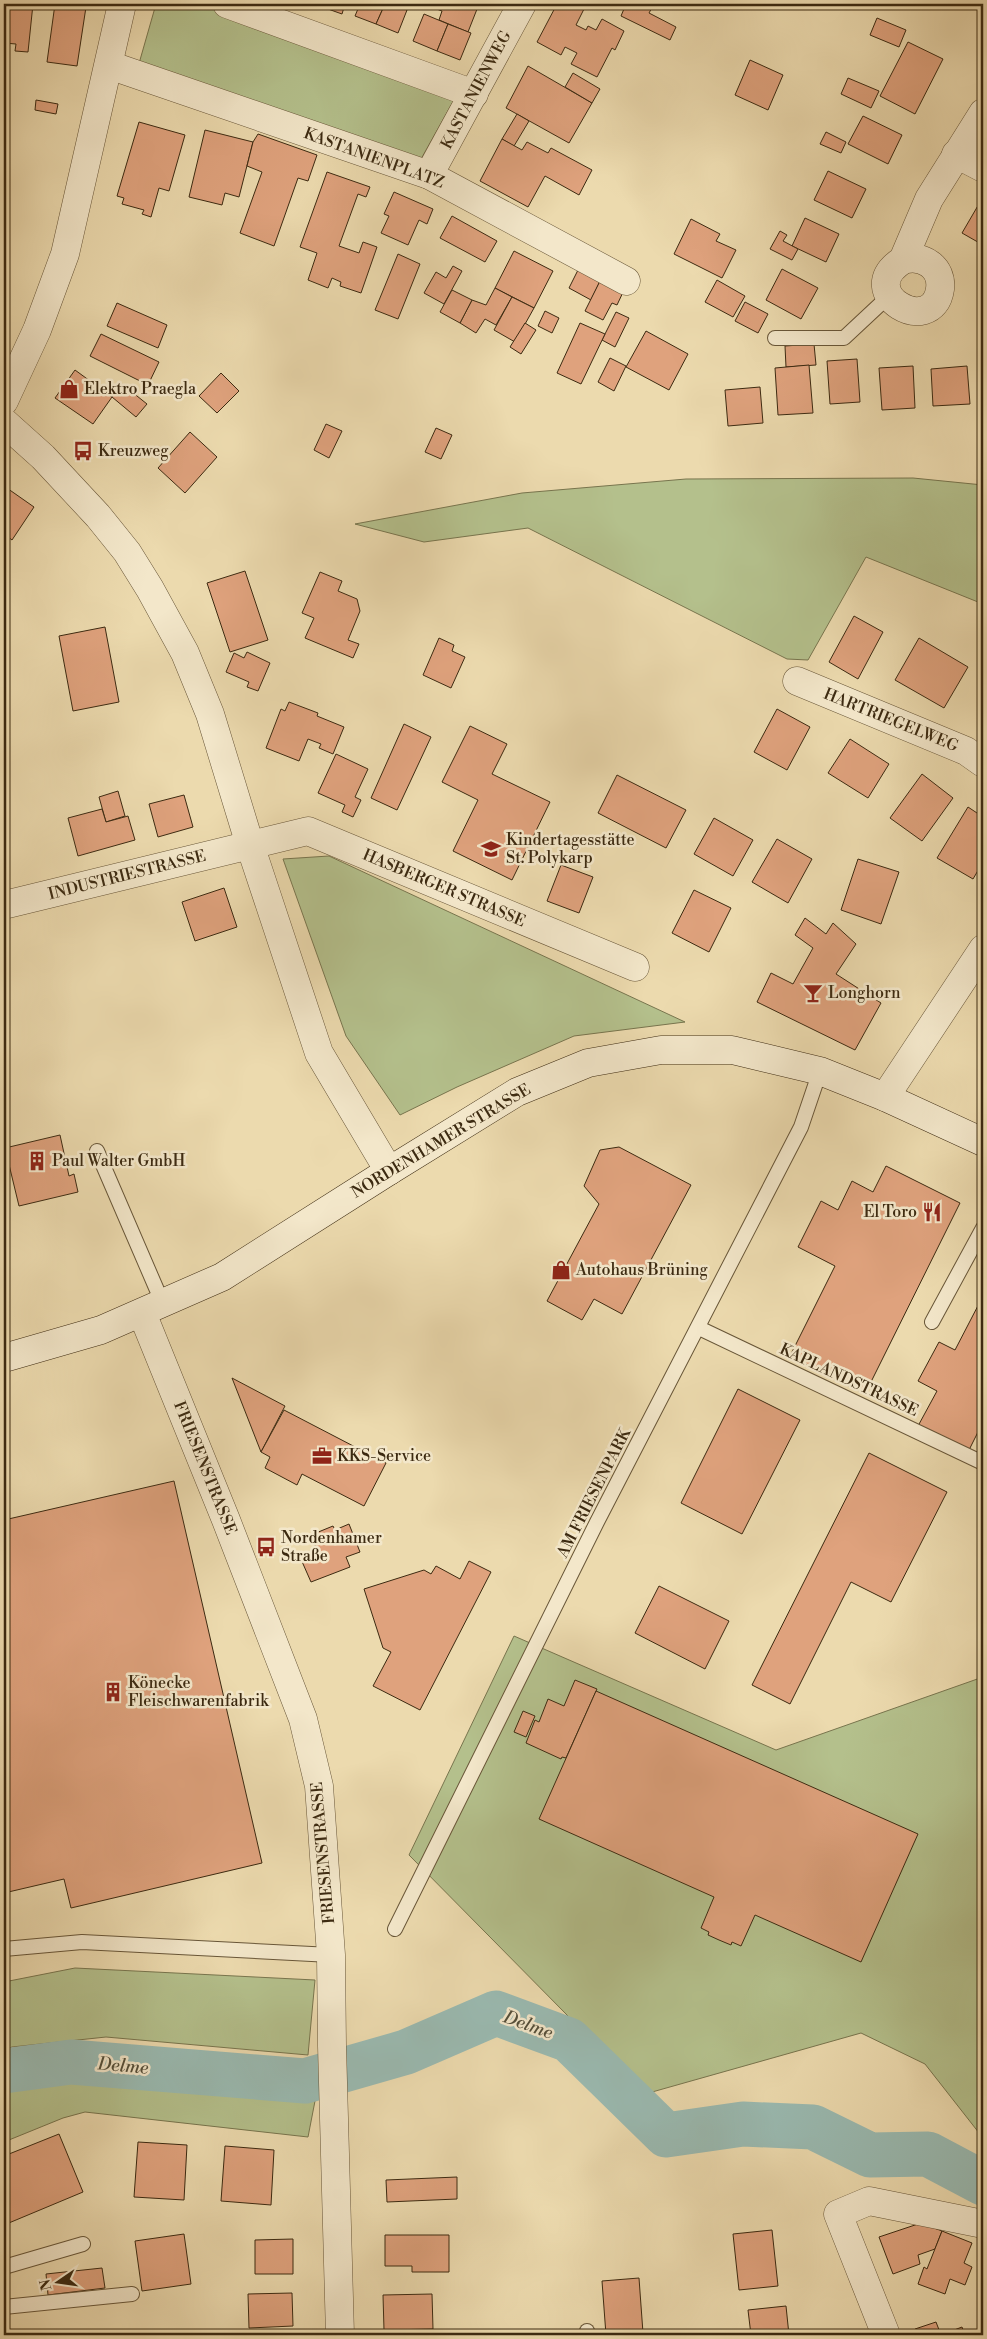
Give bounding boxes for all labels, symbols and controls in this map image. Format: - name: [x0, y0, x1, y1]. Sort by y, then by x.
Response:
- street label: KASTANIENWEG: [436, 27, 516, 153]
- street label: KASTANIENPLATZ: [301, 123, 447, 193]
- shop icon: Elektro Praegla: [58, 378, 80, 400]
- place label: Elektro Praegla: [84, 379, 197, 399]
- bus stop icon: Kreuzweg: [72, 440, 94, 462]
- place label: Kreuzweg: [98, 441, 169, 461]
- street label: HARTRIEGELWEG: [821, 684, 962, 756]
- place label: Kindertagesstätte St. Polykarp: [506, 830, 635, 868]
- school or university icon: Kindertagesstätte St. Polykarp: [480, 838, 502, 860]
- street label: HASBERGER STRASSE: [360, 845, 528, 931]
- street label: INDUSTRIESTRASSE: [46, 846, 208, 904]
- bar icon: Longhorn: [802, 982, 824, 1004]
- place label: Longhorn: [828, 983, 901, 1003]
- street label: NORDENHAMER STRASSE: [348, 1079, 534, 1203]
- building icon: Paul Walter GmbH: [26, 1150, 48, 1172]
- place label: Paul Walter GmbH: [52, 1151, 185, 1171]
- restaurant icon: El Toro: [921, 1201, 943, 1223]
- place label: El Toro: [863, 1202, 917, 1222]
- shop icon: Autohaus Brüning: [550, 1259, 572, 1281]
- place label: Autohaus Brüning: [575, 1260, 709, 1280]
- street label: KAPLANDSTRASSE: [776, 1339, 922, 1421]
- street label: FRIESENSTRASSE: [169, 1398, 241, 1538]
- street label: AM FRIESENPARK: [552, 1424, 636, 1562]
- office icon: KKS-Service: [311, 1445, 333, 1467]
- place label: KKS-Service: [337, 1446, 431, 1466]
- place label: Nordenhamer Straße: [281, 1528, 382, 1566]
- bus stop icon: Nordenhamer Straße: [255, 1536, 277, 1558]
- place label: Könecke Fleischwarenfabrik: [128, 1673, 270, 1711]
- building icon: Könecke Fleischwarenfabrik: [102, 1681, 124, 1703]
- street label: FRIESENSTRASSE: [307, 1781, 339, 1925]
- water label: Delme: [499, 2005, 556, 2045]
- water label: Delme: [96, 2052, 150, 2080]
- north arrow: [32, 2256, 82, 2306]
- text: N: [36, 2277, 56, 2292]

